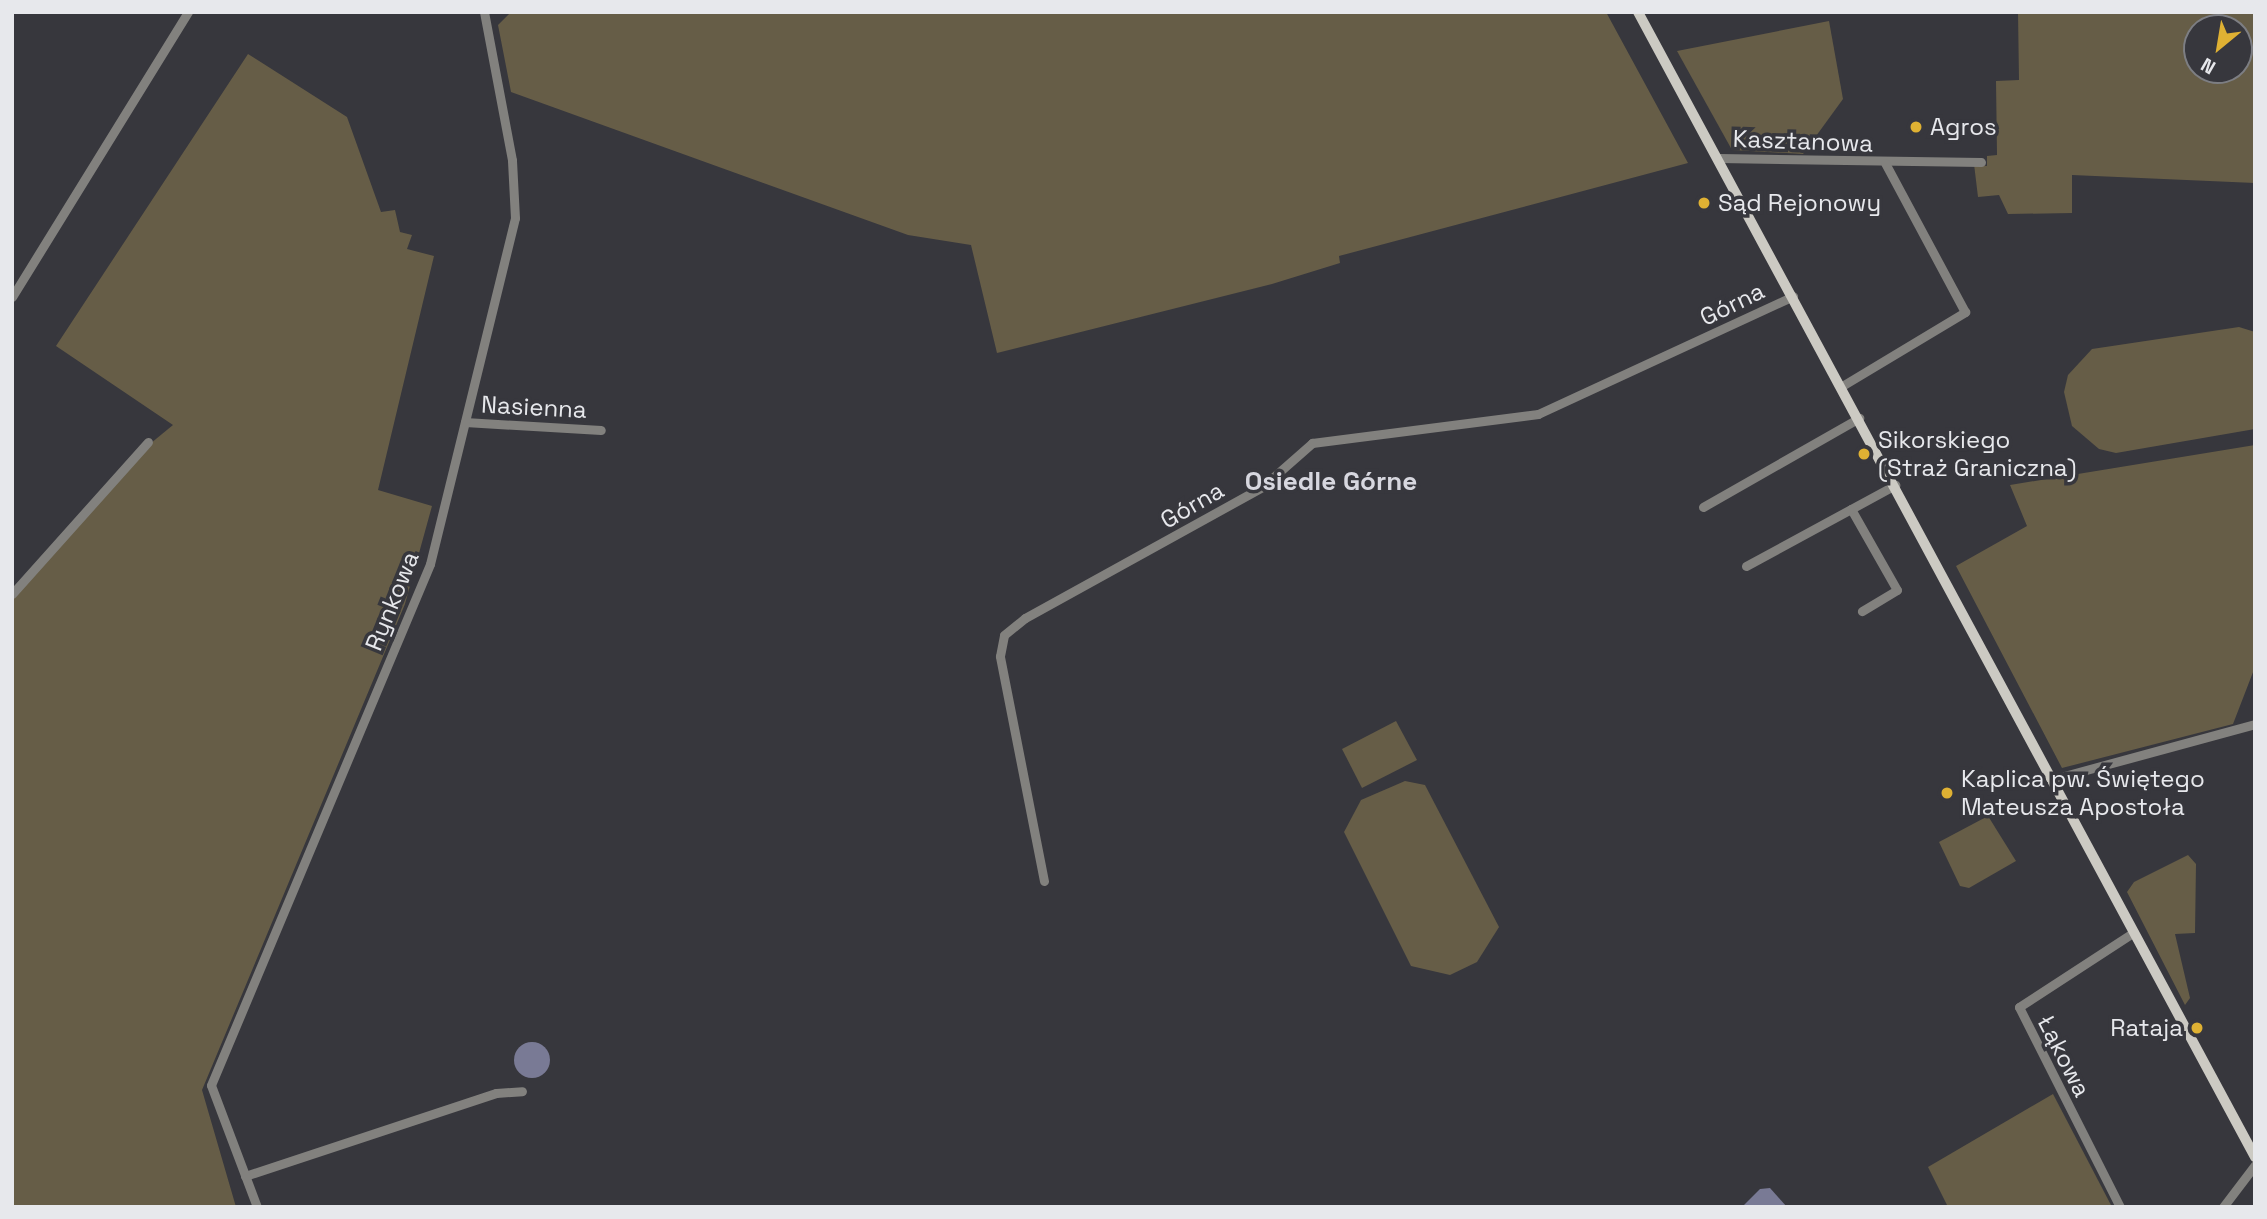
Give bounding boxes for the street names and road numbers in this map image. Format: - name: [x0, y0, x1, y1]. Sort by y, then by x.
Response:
- street label: Kasztanowa: [1732, 124, 1874, 158]
- street label: Górna: [1695, 276, 1769, 332]
- street label: Nasienna: [481, 390, 587, 424]
- street label: Górna: [1155, 475, 1229, 535]
- street label: Rynkowa: [359, 547, 425, 655]
- street label: Łąkowa: [2031, 1010, 2097, 1102]

